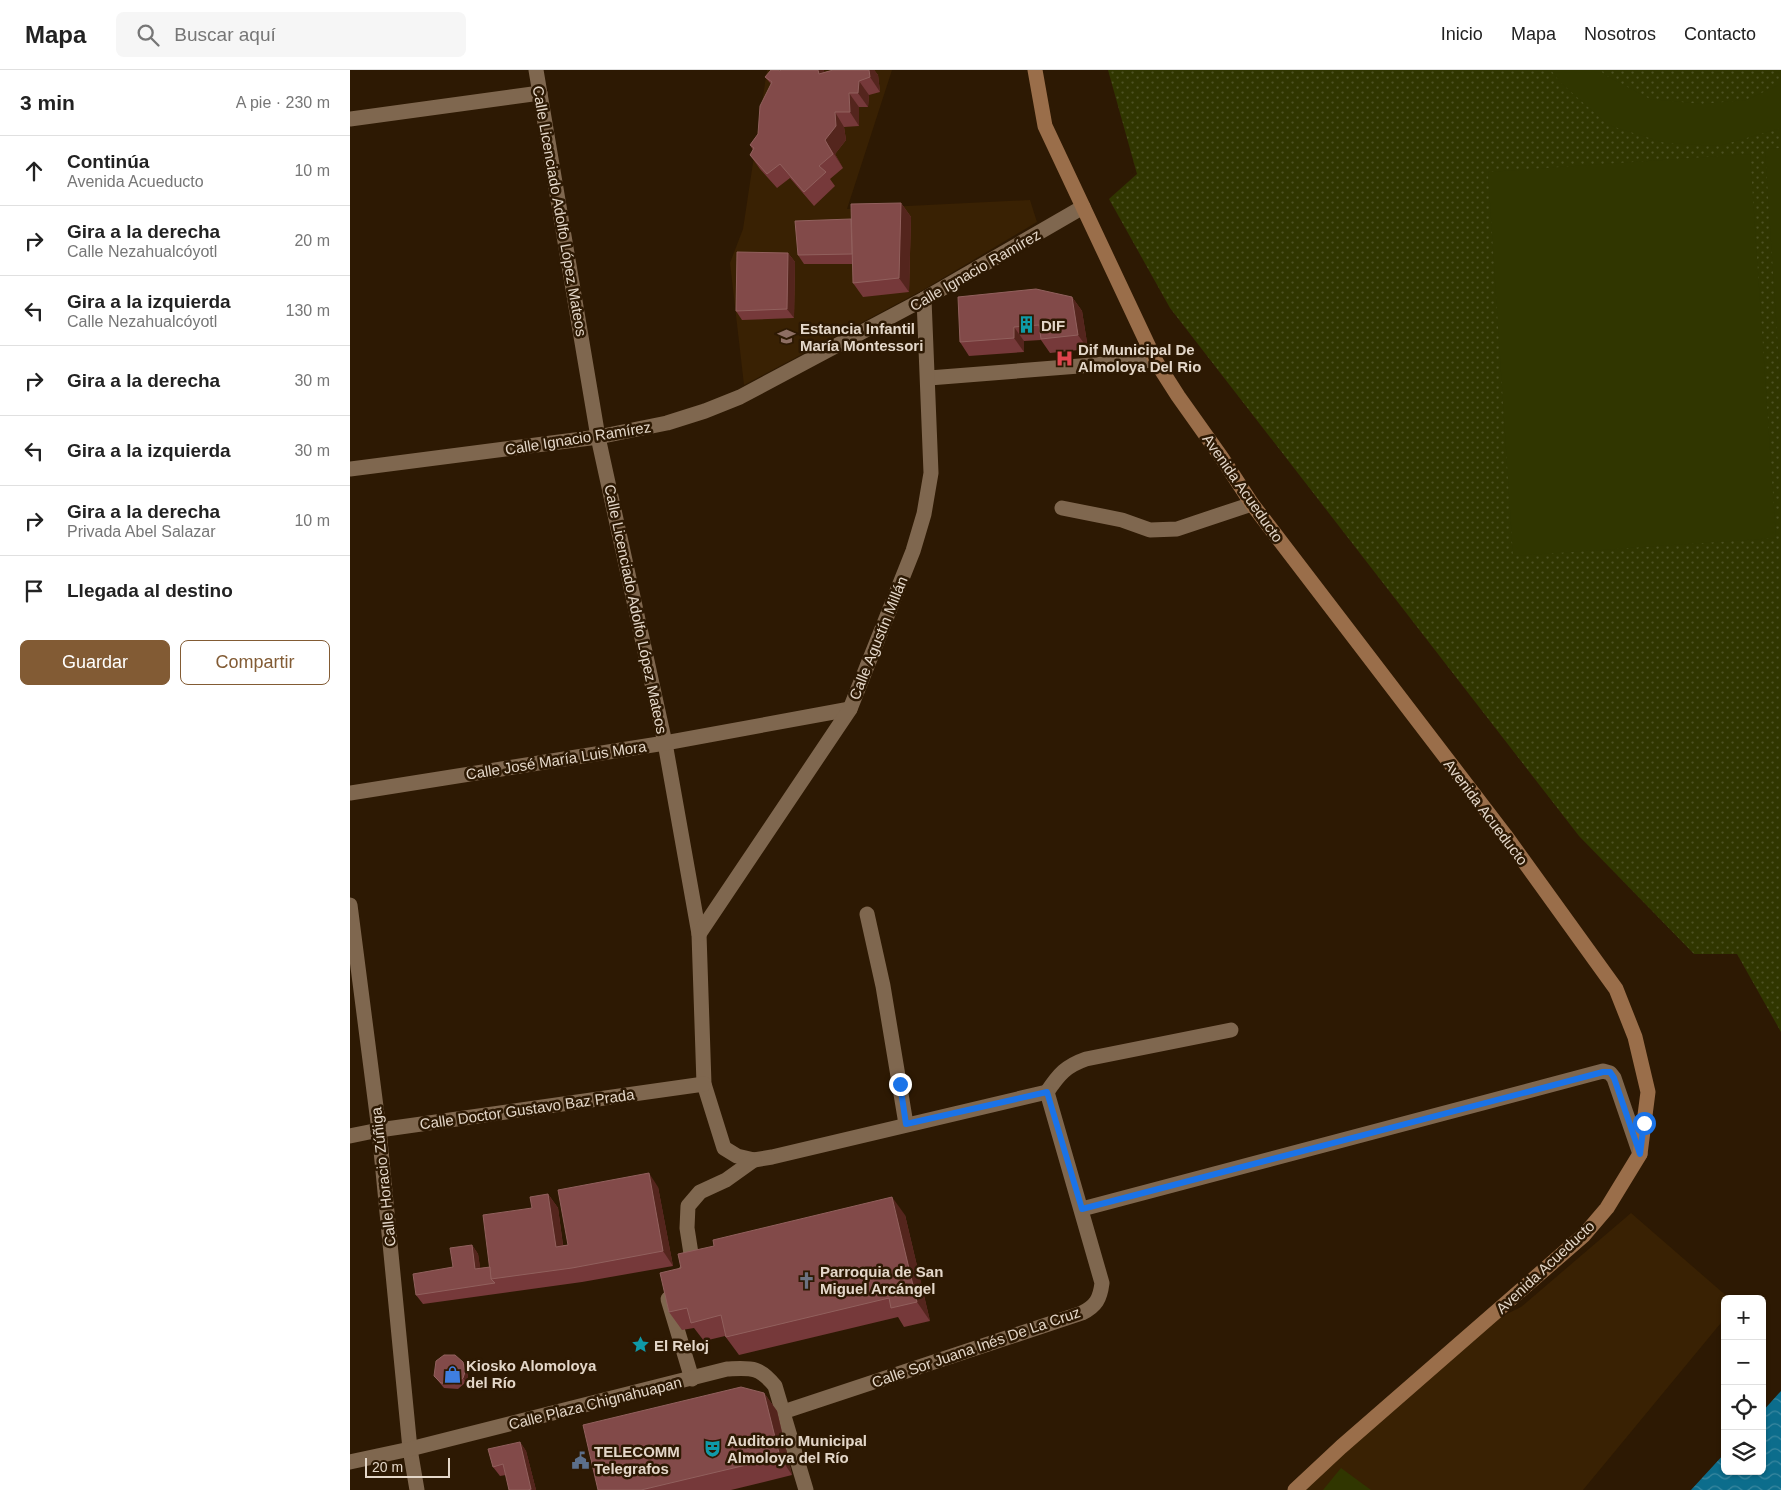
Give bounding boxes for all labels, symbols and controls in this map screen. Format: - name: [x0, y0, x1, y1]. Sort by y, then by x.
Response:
- search box: [116, 12, 466, 57]
- text: Mapa: [25, 21, 86, 48]
- icon: search: [134, 21, 162, 49]
- text: Buscar aquí: [174, 24, 276, 45]
- text: Inicio: [1441, 24, 1483, 44]
- text: Mapa: [1511, 24, 1556, 44]
- text: Nosotros: [1584, 24, 1656, 44]
- text: Contacto: [1684, 24, 1756, 44]
- street label: Calle Licenciado Adolfo López Mateos: [530, 84, 590, 338]
- text: 3 min: [20, 91, 75, 114]
- text: A pie · 230 m: [236, 94, 330, 111]
- text: Continúa: [67, 151, 149, 172]
- icon: ahead: [20, 157, 48, 185]
- text: 10 m: [294, 162, 330, 179]
- text: Avenida Acueducto: [67, 173, 204, 190]
- text: Gira a la derecha: [67, 221, 220, 242]
- street label: Calle Ignacio Ramírez: [907, 226, 1043, 314]
- icon: right: [20, 227, 48, 255]
- text: 20 m: [294, 232, 330, 249]
- text: Calle Nezahualcóyotl: [67, 243, 217, 260]
- text: Gira a la izquierda: [67, 291, 231, 312]
- icon: left: [20, 297, 48, 325]
- text: 130 m: [286, 302, 330, 319]
- text: Calle Nezahualcóyotl: [67, 313, 217, 330]
- building icon: DIF: [1017, 315, 1037, 335]
- place label: DIF: [1041, 317, 1065, 334]
- place label: Estancia Infantil María Montessori: [800, 320, 923, 354]
- school or university icon: Estancia Infantil María Montessori: [776, 327, 796, 347]
- place label: Dif Municipal De Almoloya Del Rio: [1078, 341, 1201, 375]
- hospital icon: Dif Municipal De Almoloya Del Rio: [1054, 348, 1074, 368]
- icon: right: [20, 367, 48, 395]
- text: Gira a la derecha: [67, 370, 220, 391]
- text: 30 m: [294, 372, 330, 389]
- street label: Calle Ignacio Ramírez: [504, 418, 652, 458]
- street label: Avenida Acueducto: [1199, 431, 1287, 545]
- icon: left: [20, 437, 48, 465]
- text: Gira a la izquierda: [67, 440, 231, 461]
- text: 30 m: [294, 442, 330, 459]
- street label: Calle Licenciado Adolfo López Mateos: [601, 483, 671, 735]
- text: Gira a la derecha: [67, 501, 220, 522]
- icon: right: [20, 507, 48, 535]
- text: 10 m: [294, 512, 330, 529]
- text: Privada Abel Salazar: [67, 523, 216, 540]
- street label: Calle Agustín Millán: [845, 574, 911, 702]
- icon: arrive: [20, 577, 48, 605]
- text: Llegada al destino: [67, 580, 233, 601]
- button: Guardar: [20, 640, 170, 685]
- button: Compartir: [180, 640, 330, 685]
- street label: Calle José María Luis Mora: [465, 737, 648, 783]
- street label: Avenida Acueducto: [1441, 756, 1531, 868]
- route end: [889, 1073, 912, 1096]
- street label: Calle Doctor Gustavo Baz Prada: [418, 1085, 636, 1133]
- street label: Calle Horacio Zúñiga: [367, 1106, 399, 1248]
- route start: [1633, 1112, 1656, 1135]
- street label: Avenida Acueducto: [1492, 1217, 1598, 1317]
- place label: Parroquia de San Miguel Arcángel: [820, 1263, 943, 1297]
- church icon: Parroquia de San Miguel Arcángel: [796, 1270, 816, 1290]
- map controls: [1721, 1295, 1766, 1475]
- button: +: [1721, 1295, 1766, 1340]
- street label: Calle Sor Juana Inés De La Cruz: [870, 1303, 1082, 1391]
- place icon: El Reloj: [630, 1335, 650, 1355]
- place label: El Reloj: [654, 1337, 709, 1354]
- button: −: [1721, 1340, 1766, 1385]
- place label: Kiosko Alomoloya del Río: [466, 1357, 597, 1391]
- shop icon: Kiosko Alomoloya del Río: [442, 1364, 462, 1384]
- street label: Calle Plaza Chignahuapan: [507, 1373, 683, 1433]
- button: locate: [1721, 1385, 1766, 1430]
- button: layers: [1721, 1430, 1766, 1475]
- place label: Auditorio Municipal Almoloya del Río: [727, 1432, 867, 1466]
- theatre icon: Auditorio Municipal Almoloya del Río: [703, 1439, 723, 1459]
- place label: TELECOMM Telegrafos: [594, 1443, 680, 1477]
- public building icon: TELECOMM Telegrafos: [570, 1450, 590, 1470]
- scale bar: [365, 1455, 450, 1478]
- text: 20 m: [372, 1459, 403, 1475]

